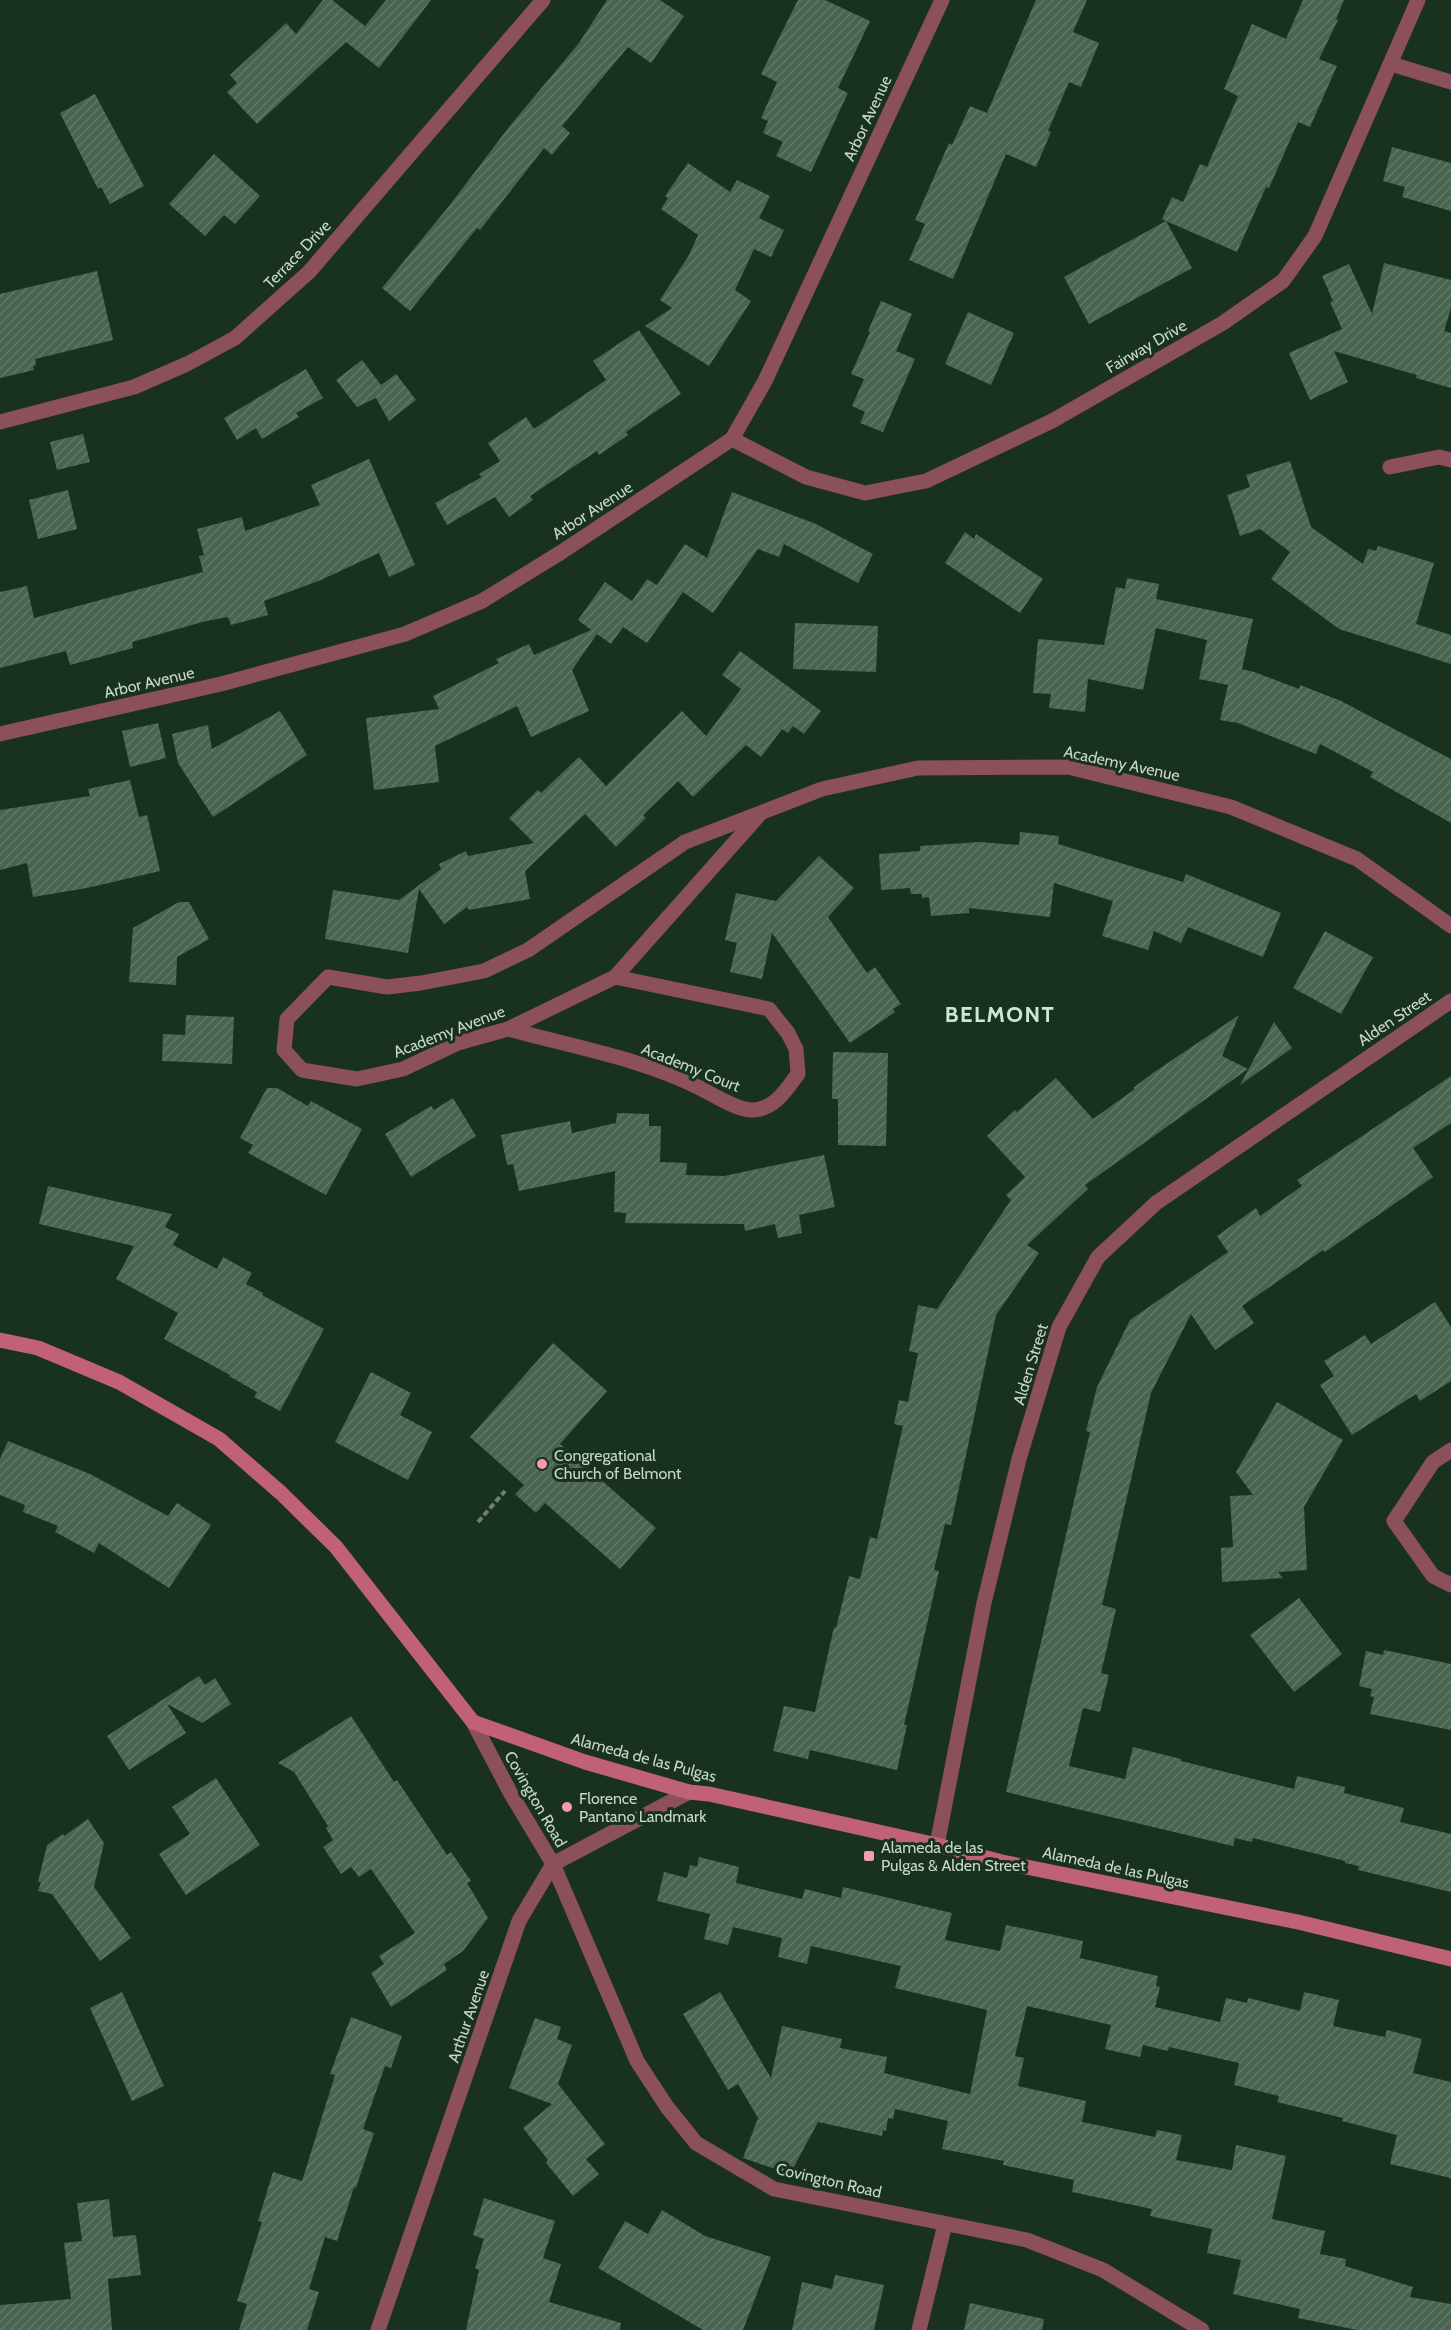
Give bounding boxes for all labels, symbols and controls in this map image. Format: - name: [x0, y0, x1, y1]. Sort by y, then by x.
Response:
- street label: Arbor Avenue: [839, 73, 896, 164]
- street label: Terrace Drive: [260, 216, 335, 293]
- street label: Fairway Drive: [1103, 316, 1190, 377]
- street label: Arbor Avenue: [549, 477, 636, 543]
- street label: Arbor Avenue: [102, 663, 196, 702]
- street label: Academy Avenue: [1062, 742, 1182, 785]
- street label: Alden Street: [1354, 987, 1435, 1050]
- street label: Academy Avenue: [391, 1001, 508, 1061]
- district label: BELMONT: [945, 1001, 1055, 1028]
- street label: Academy Court: [639, 1039, 743, 1096]
- street label: Alden Street: [1009, 1321, 1052, 1407]
- place label: Congregational Church of Belmont: [554, 1446, 682, 1483]
- marker: Congregational Church of Belmont: [535, 1457, 549, 1471]
- street label: Alameda de las Pulgas: [569, 1729, 719, 1786]
- street label: Covington Road: [500, 1748, 571, 1851]
- place label: Florence Pantano Landmark: [579, 1789, 707, 1826]
- marker: Florence Pantano Landmark: [560, 1800, 574, 1814]
- place label: Alameda de las Pulgas & Alden Street: [881, 1838, 1026, 1875]
- street label: Alameda de las Pulgas: [1041, 1843, 1191, 1892]
- marker: Alameda de las Pulgas & Alden Street: [862, 1849, 876, 1863]
- street label: Arthur Avenue: [444, 1967, 493, 2065]
- street label: Covington Road: [774, 2159, 884, 2202]

